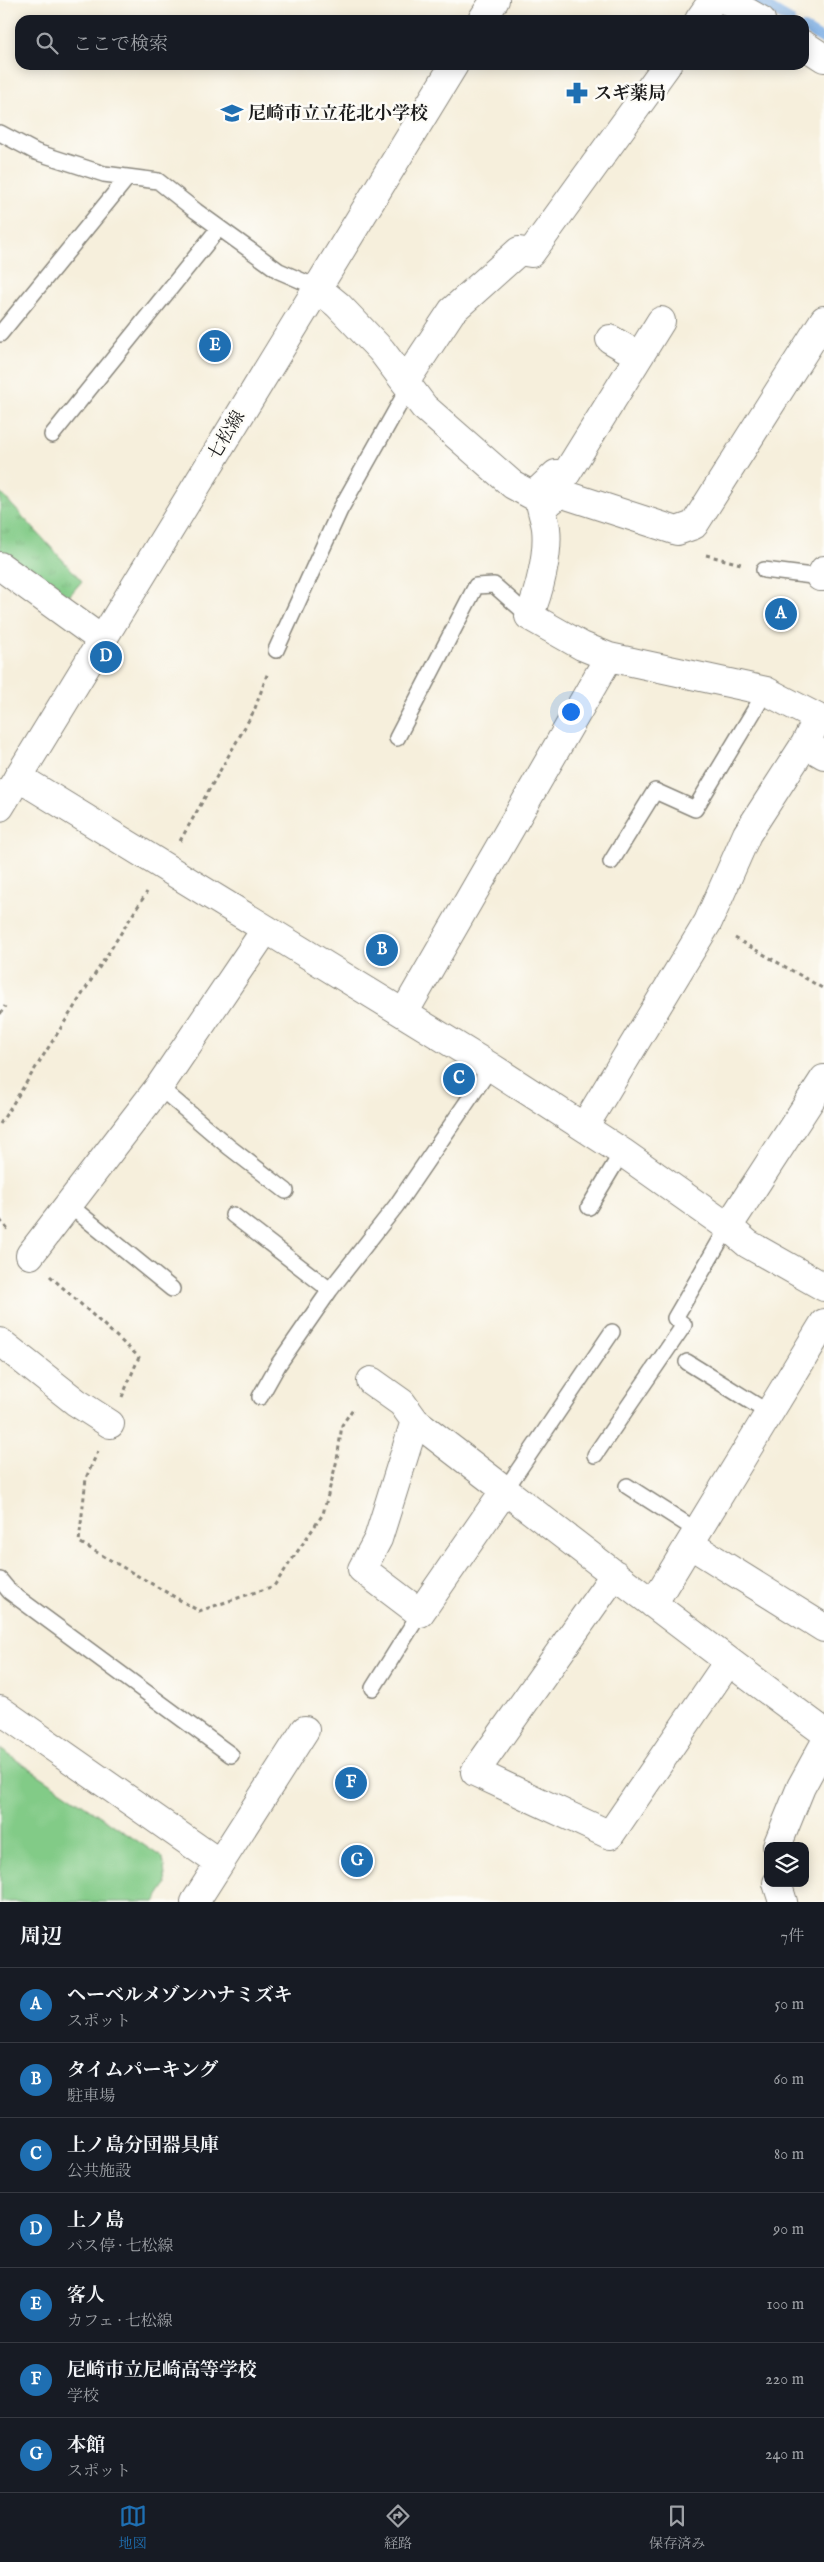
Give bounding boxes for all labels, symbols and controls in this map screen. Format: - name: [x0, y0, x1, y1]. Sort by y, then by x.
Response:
- search box: [15, 15, 809, 70]
- icon: search: [33, 29, 61, 57]
- text: ここで検索: [73, 33, 168, 57]
- pharmacy icon: スギ薬局: [564, 80, 590, 106]
- place label: スギ薬局: [594, 83, 666, 106]
- school or university icon: 尼崎市立立花北小学校: [219, 100, 245, 126]
- place label: 尼崎市立立花北小学校: [248, 103, 428, 126]
- pin: E: [199, 327, 231, 365]
- street label: 七松線: [204, 407, 251, 465]
- pin: A: [765, 595, 797, 633]
- pin: D: [90, 638, 122, 676]
- your location: [558, 699, 584, 725]
- pin: B: [366, 931, 398, 969]
- pin: C: [443, 1060, 475, 1098]
- pin: F: [335, 1764, 367, 1802]
- pin: G: [341, 1842, 373, 1880]
- map controls: [764, 1842, 809, 1887]
- button: layers: [764, 1842, 809, 1887]
- text: 周辺: [20, 1924, 62, 1951]
- text: 7件: [781, 1927, 804, 1947]
- text: ヘーベルメゾンハナミズキ: [67, 1984, 293, 2008]
- text: A: [31, 1995, 41, 2015]
- text: 50 m: [775, 1995, 804, 2015]
- text: スポット: [67, 2012, 131, 2032]
- text: タイムパーキング: [67, 2059, 218, 2083]
- text: B: [31, 2070, 41, 2090]
- text: 60 m: [774, 2070, 804, 2090]
- text: 駐車場: [67, 2087, 115, 2107]
- text: 上ノ島分団器具庫: [67, 2134, 219, 2158]
- text: C: [30, 2145, 42, 2165]
- text: 80 m: [774, 2145, 804, 2165]
- text: 公共施設: [67, 2162, 131, 2182]
- text: 上ノ島: [67, 2209, 124, 2233]
- text: D: [30, 2220, 42, 2240]
- text: 90 m: [773, 2220, 804, 2240]
- text: バス停 · 七松線: [67, 2237, 174, 2257]
- text: 客人: [67, 2284, 105, 2308]
- text: E: [30, 2295, 42, 2315]
- text: 100 m: [767, 2295, 804, 2315]
- text: カフェ · 七松線: [67, 2312, 173, 2332]
- text: 尼崎市立尼崎高等学校: [67, 2359, 257, 2383]
- text: F: [31, 2370, 41, 2390]
- text: 220 m: [765, 2370, 804, 2390]
- text: 学校: [67, 2387, 99, 2407]
- text: 本館: [67, 2434, 105, 2458]
- text: G: [30, 2445, 42, 2465]
- text: 240 m: [765, 2445, 804, 2465]
- text: スポット: [67, 2462, 131, 2482]
- tab: 地図: [119, 2502, 147, 2553]
- tab: 経路: [384, 2502, 412, 2553]
- tab: 保存済み: [649, 2502, 705, 2553]

